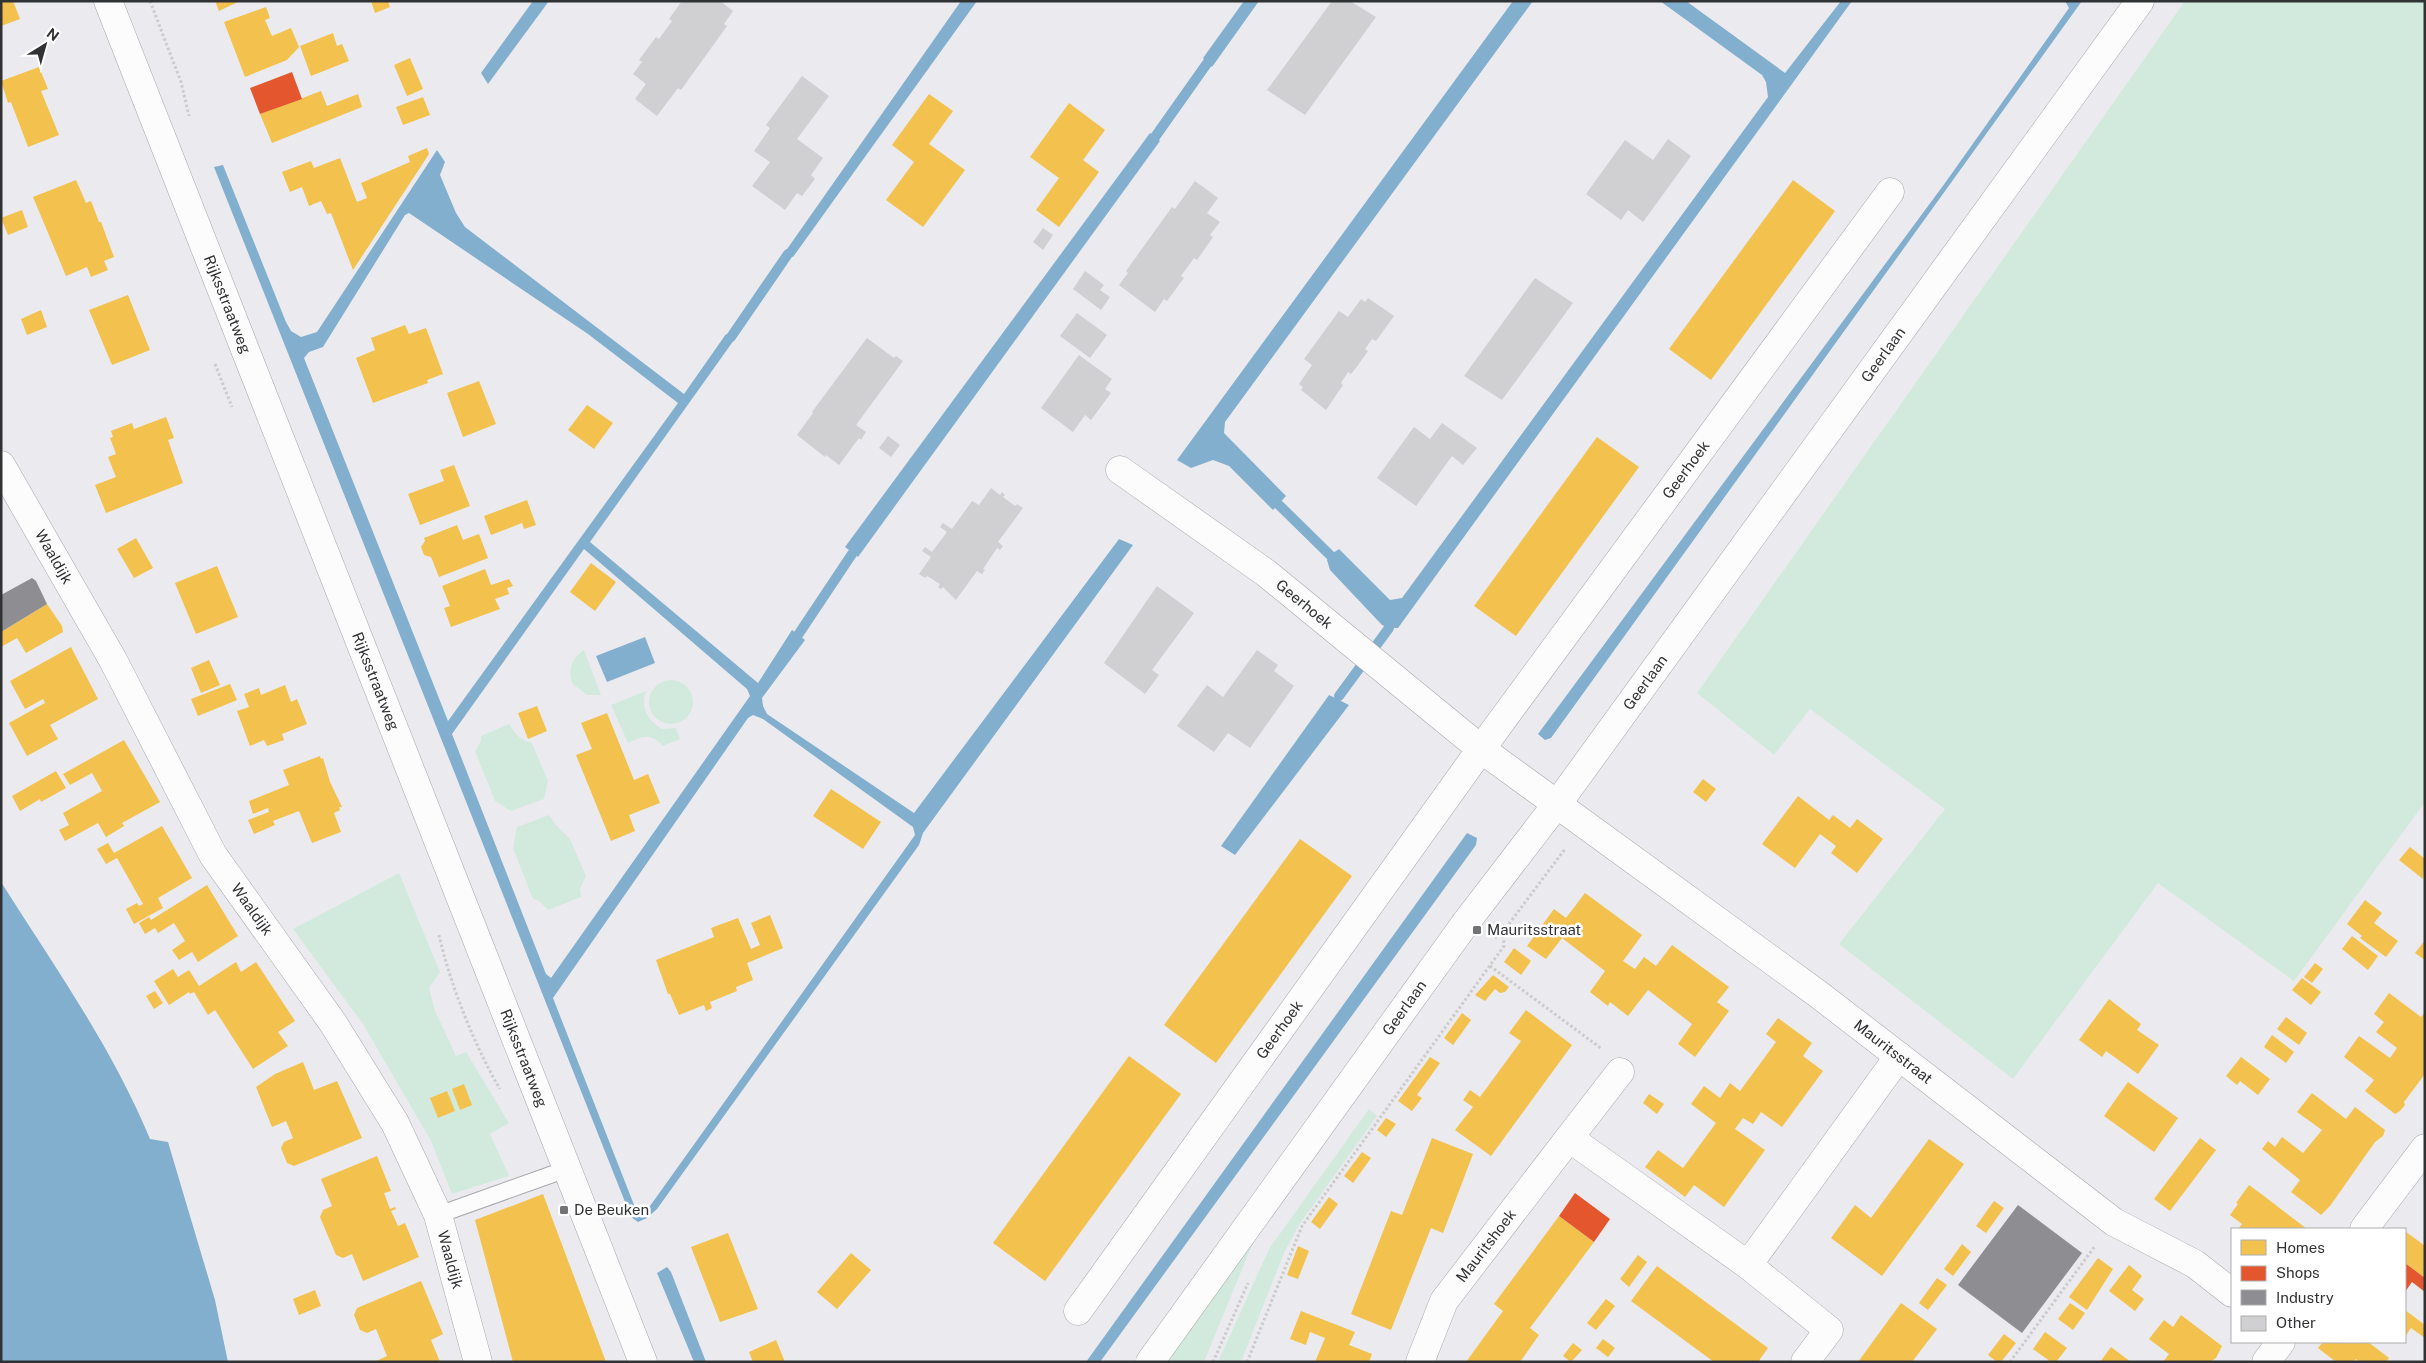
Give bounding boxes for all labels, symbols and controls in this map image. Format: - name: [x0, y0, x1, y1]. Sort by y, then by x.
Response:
- north arrow: [20, 20, 70, 70]
- text: N: [44, 25, 62, 44]
- street label: Rijksstraatweg: [201, 253, 255, 356]
- street label: Geerlaan: [1857, 324, 1908, 385]
- street label: Geerhoek: [1659, 437, 1713, 502]
- street label: Waaldijk: [32, 527, 76, 587]
- street label: Geerhoek: [1273, 576, 1336, 632]
- street label: Rijksstraatweg: [349, 630, 403, 733]
- street label: Geerlaan: [1619, 651, 1671, 713]
- street label: Waaldijk: [228, 880, 277, 938]
- place label: Mauritsstraat: [1487, 921, 1581, 938]
- marker: Mauritsstraat: [1471, 924, 1483, 936]
- street label: Geerlaan: [1379, 977, 1430, 1038]
- street label: Geerhoek: [1253, 997, 1306, 1062]
- street label: Rijksstraatweg: [497, 1007, 551, 1110]
- street label: Mauritsstraat: [1851, 1016, 1936, 1087]
- place label: De Beuken: [574, 1201, 649, 1218]
- marker: De Beuken: [558, 1204, 570, 1216]
- street label: Mauritshoek: [1453, 1206, 1519, 1285]
- legend: [2231, 1228, 2406, 1343]
- street label: Waaldijk: [435, 1229, 467, 1291]
- text: Homes: [2276, 1239, 2325, 1256]
- text: Shops: [2276, 1264, 2320, 1281]
- text: Industry: [2276, 1289, 2334, 1306]
- text: Other: [2276, 1314, 2316, 1331]

